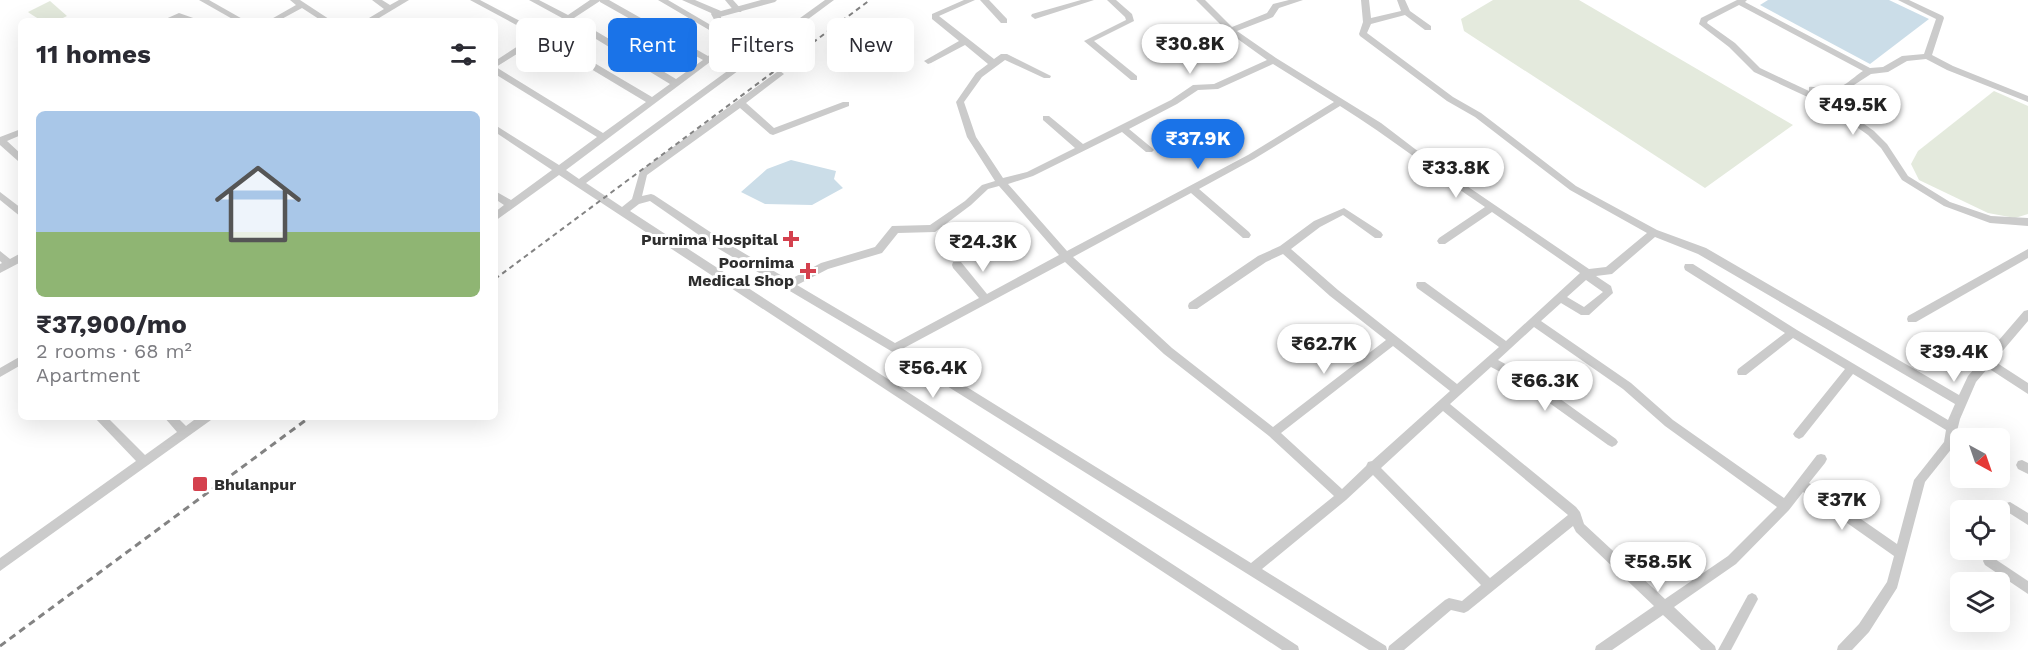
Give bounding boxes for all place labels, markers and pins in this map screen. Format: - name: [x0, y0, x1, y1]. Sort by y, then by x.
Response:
- pin: ₹30.8K: [1141, 24, 1239, 75]
- pin: ₹49.5K: [1804, 85, 1902, 136]
- pin: ₹37.9K: [1149, 119, 1247, 170]
- pin: ₹33.8K: [1407, 148, 1505, 199]
- pin: ₹24.3K: [934, 222, 1032, 273]
- place label: Purnima Hospital: [641, 230, 779, 249]
- marker: Purnima Hospital: [782, 230, 800, 248]
- place label: Poornima Medical Shop: [688, 253, 795, 290]
- marker: Poornima Medical Shop: [799, 262, 817, 280]
- pin: ₹62.7K: [1275, 324, 1373, 375]
- pin: ₹39.4K: [1905, 332, 2003, 383]
- pin: ₹56.4K: [884, 348, 982, 399]
- pin: ₹66.3K: [1496, 361, 1594, 412]
- marker: Bhulanpur: [191, 475, 209, 493]
- place label: Bhulanpur: [214, 475, 296, 494]
- pin: ₹37K: [1806, 480, 1878, 531]
- pin: ₹58.5K: [1609, 542, 1707, 593]

